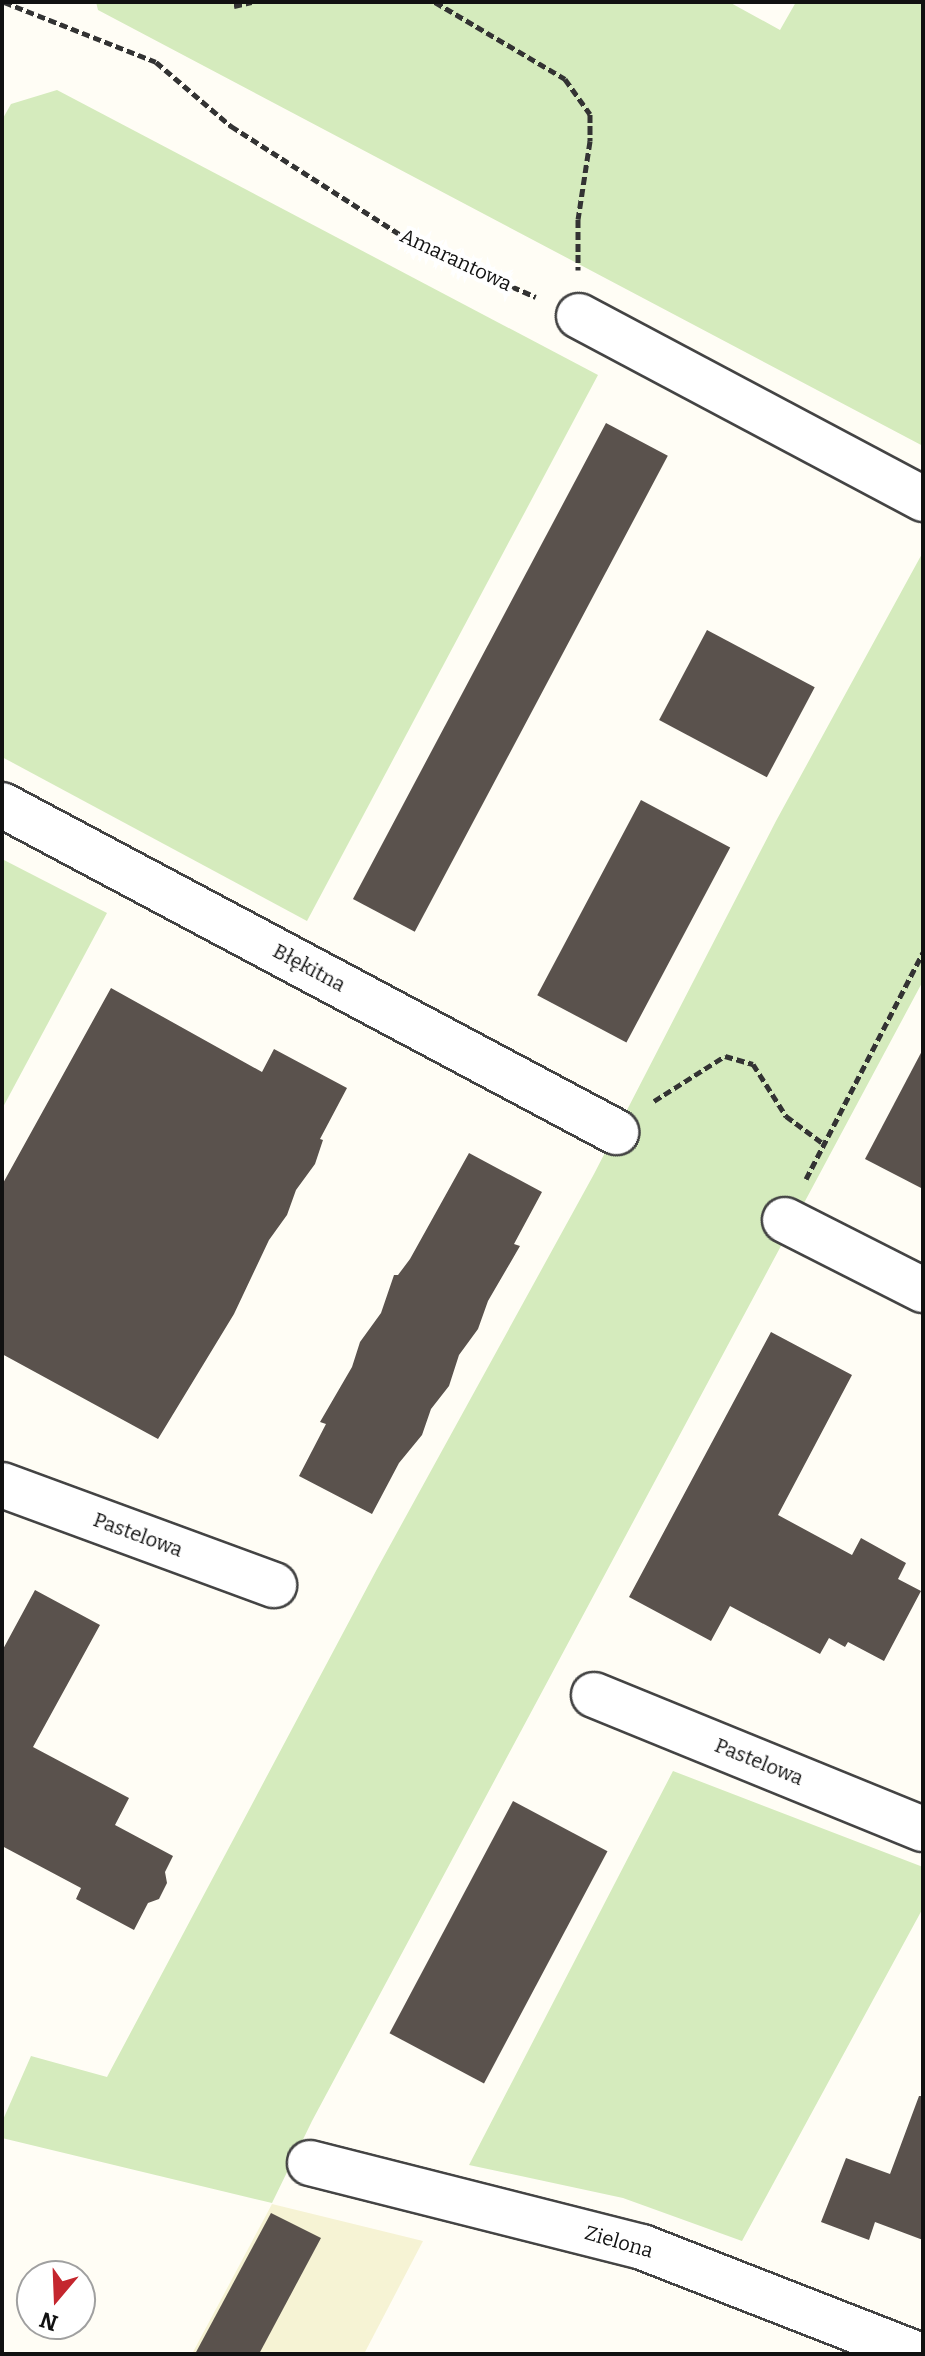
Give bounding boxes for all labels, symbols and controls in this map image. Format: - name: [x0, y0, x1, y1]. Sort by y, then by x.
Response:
- street label: Amarantowa: [396, 224, 516, 296]
- street label: Błękitna: [269, 939, 349, 997]
- street label: Pastelowa: [90, 1508, 186, 1562]
- street label: Pastelowa: [711, 1733, 807, 1791]
- street label: Zielona: [582, 2221, 656, 2263]
- north arrow: [16, 2260, 96, 2340]
- text: N: [36, 2306, 61, 2337]

